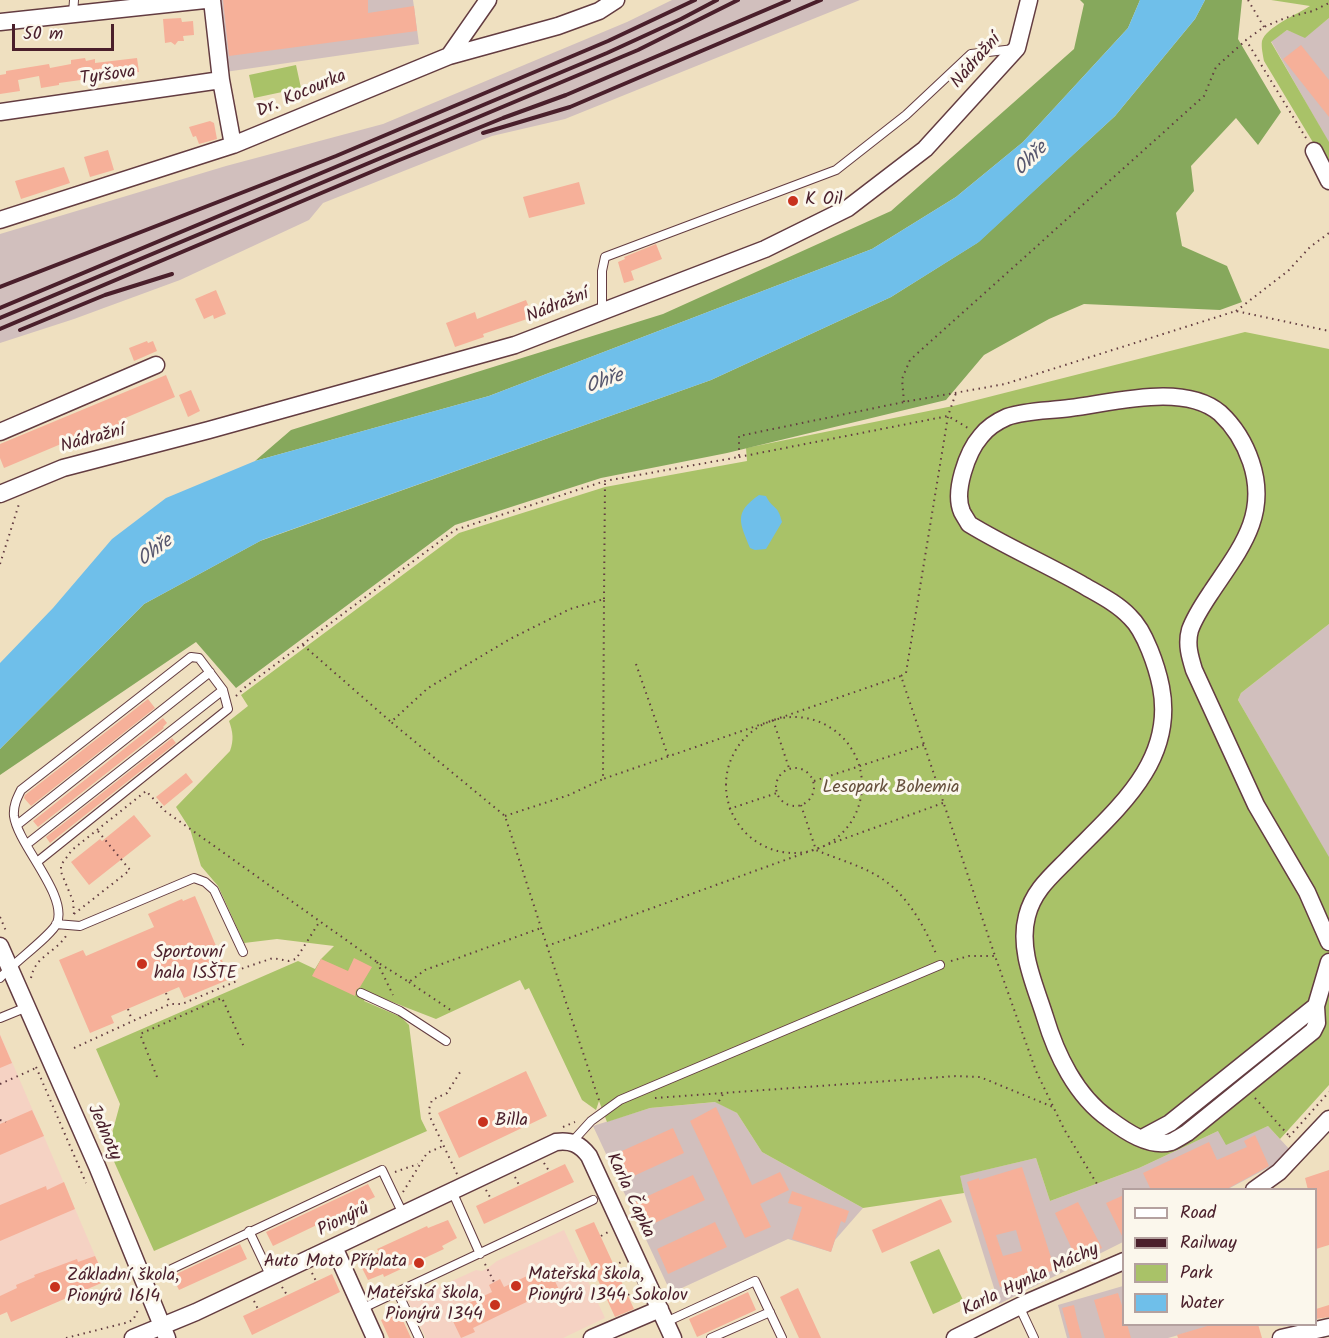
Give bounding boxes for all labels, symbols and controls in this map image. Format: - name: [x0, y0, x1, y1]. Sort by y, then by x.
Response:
- scale bar: [15, 12, 117, 50]
- text: 50 m: [23, 20, 63, 49]
- street label: Nádražní: [947, 30, 1007, 94]
- street label: Tyršova: [79, 62, 137, 92]
- street label: Dr. Kocourka: [254, 66, 350, 124]
- water label: Ohře: [1010, 138, 1054, 182]
- place label: K Oil: [805, 190, 843, 212]
- marker: K Oil: [786, 194, 800, 208]
- street label: Nádražní: [523, 285, 593, 329]
- water label: Ohře: [583, 365, 627, 401]
- street label: Nádražní: [58, 421, 128, 459]
- water label: Ohře: [133, 531, 179, 573]
- park label: Lesopark Bohemia: [823, 778, 959, 800]
- place label: Sportovní hala ISŠTE: [154, 943, 237, 986]
- marker: Sportovní hala ISŠTE: [135, 957, 149, 971]
- street label: Jednoty: [81, 1102, 125, 1164]
- place label: Billa: [495, 1111, 528, 1133]
- marker: Billa: [476, 1115, 490, 1129]
- street label: Karla Čapka: [600, 1150, 658, 1242]
- legend: [1122, 1188, 1317, 1326]
- street label: Pionýrů: [315, 1199, 373, 1243]
- text: Road: [1180, 1199, 1216, 1228]
- text: Railway: [1180, 1229, 1237, 1258]
- street label: Karla Hynka Máchy: [959, 1240, 1103, 1322]
- place label: Auto Moto Příplata: [264, 1252, 407, 1274]
- marker: Auto Moto Příplata: [412, 1256, 426, 1270]
- text: Park: [1180, 1259, 1213, 1288]
- place label: Mateřská škola, Pionýrů 1344 Sokolov: [528, 1265, 687, 1308]
- place label: Základní škola, Pionýrů 1614: [67, 1266, 179, 1308]
- marker: Mateřská škola, Pionýrů 1344 Sokolov: [509, 1279, 523, 1293]
- marker: Základní škola, Pionýrů 1614: [48, 1280, 62, 1294]
- place label: Mateřská škola, Pionýrů 1344: [367, 1284, 483, 1326]
- text: Water: [1180, 1289, 1224, 1318]
- marker: Mateřská škola, Pionýrů 1344: [488, 1298, 502, 1312]

